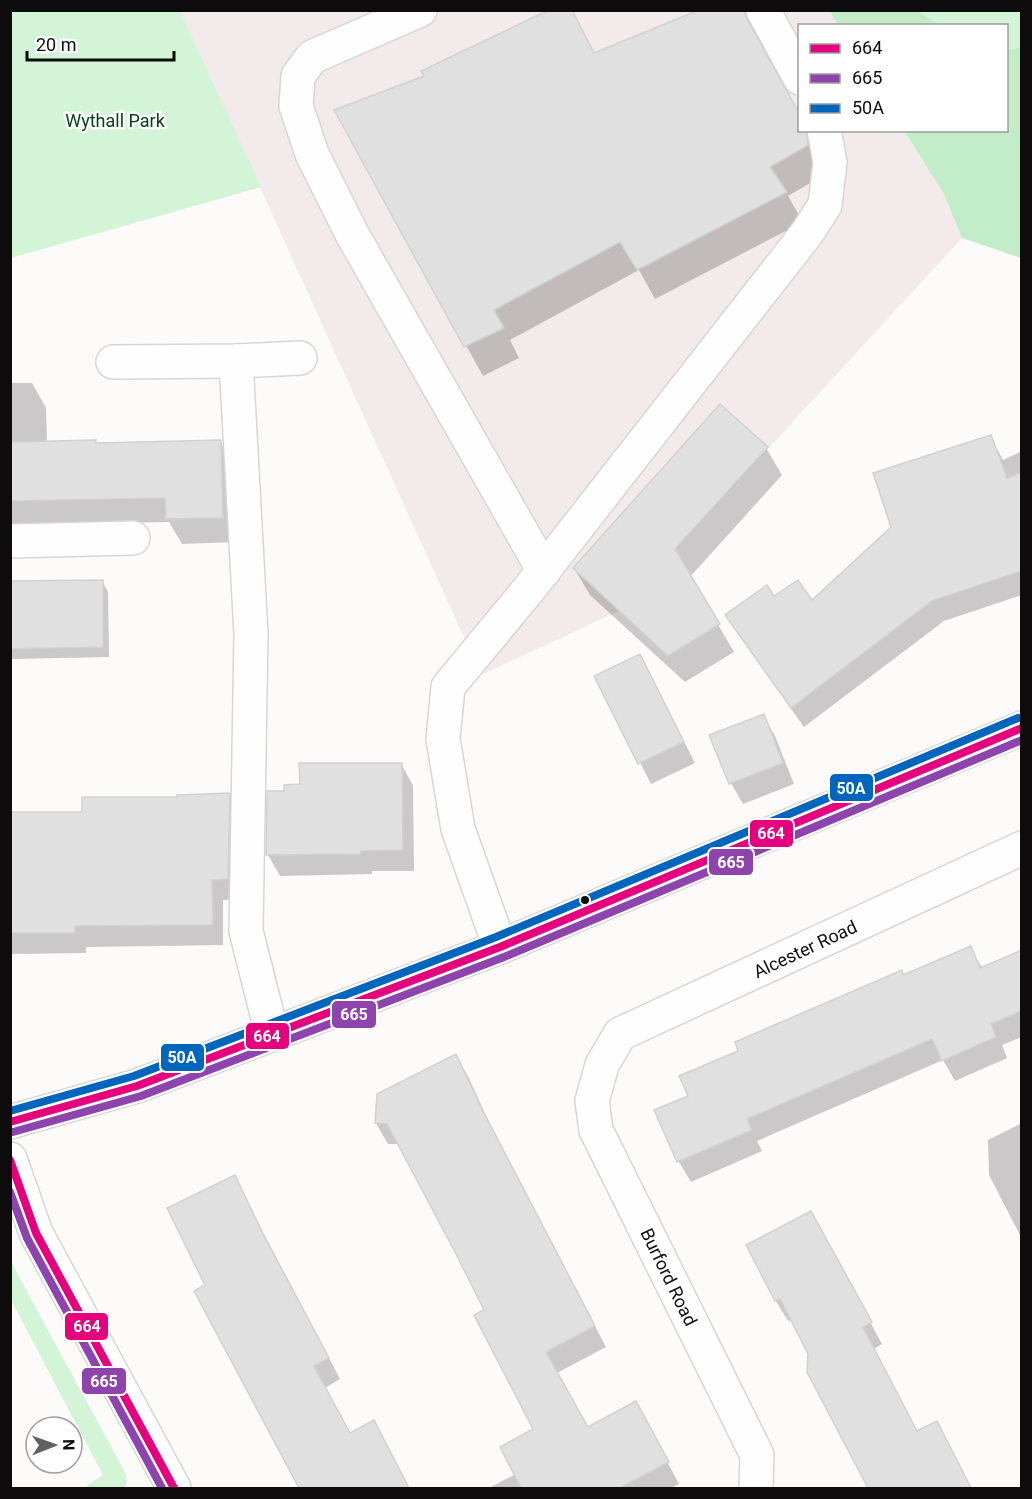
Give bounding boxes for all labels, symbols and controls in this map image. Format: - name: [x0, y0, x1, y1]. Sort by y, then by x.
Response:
- scale bar: [27, 24, 174, 62]
- legend: [798, 24, 1008, 132]
- text: 20 m: [36, 34, 76, 55]
- text: 664: [852, 37, 882, 58]
- text: 665: [852, 67, 882, 88]
- text: 50A: [852, 97, 884, 118]
- park label: Wythall Park: [65, 110, 166, 131]
- line badge: 50A: [829, 773, 874, 802]
- text: 50A: [836, 779, 866, 798]
- line badge: 664: [749, 819, 794, 848]
- text: 664: [757, 824, 785, 843]
- line badge: 665: [708, 848, 754, 876]
- text: 665: [717, 853, 745, 872]
- unlabelled marker: [579, 894, 591, 906]
- street label: Alcester Road: [750, 916, 860, 982]
- line badge: 665: [331, 1000, 377, 1029]
- text: 665: [340, 1005, 368, 1024]
- line badge: 664: [245, 1022, 290, 1050]
- text: 664: [253, 1027, 281, 1046]
- line badge: 50A: [160, 1043, 205, 1072]
- text: 50A: [167, 1048, 197, 1067]
- street label: Burford Road: [636, 1225, 702, 1329]
- line badge: 664: [64, 1312, 109, 1341]
- text: 664: [73, 1317, 101, 1336]
- line badge: 665: [81, 1367, 127, 1395]
- text: 665: [90, 1372, 118, 1391]
- north arrow: [24, 1415, 84, 1475]
- text: N: [59, 1439, 78, 1451]

